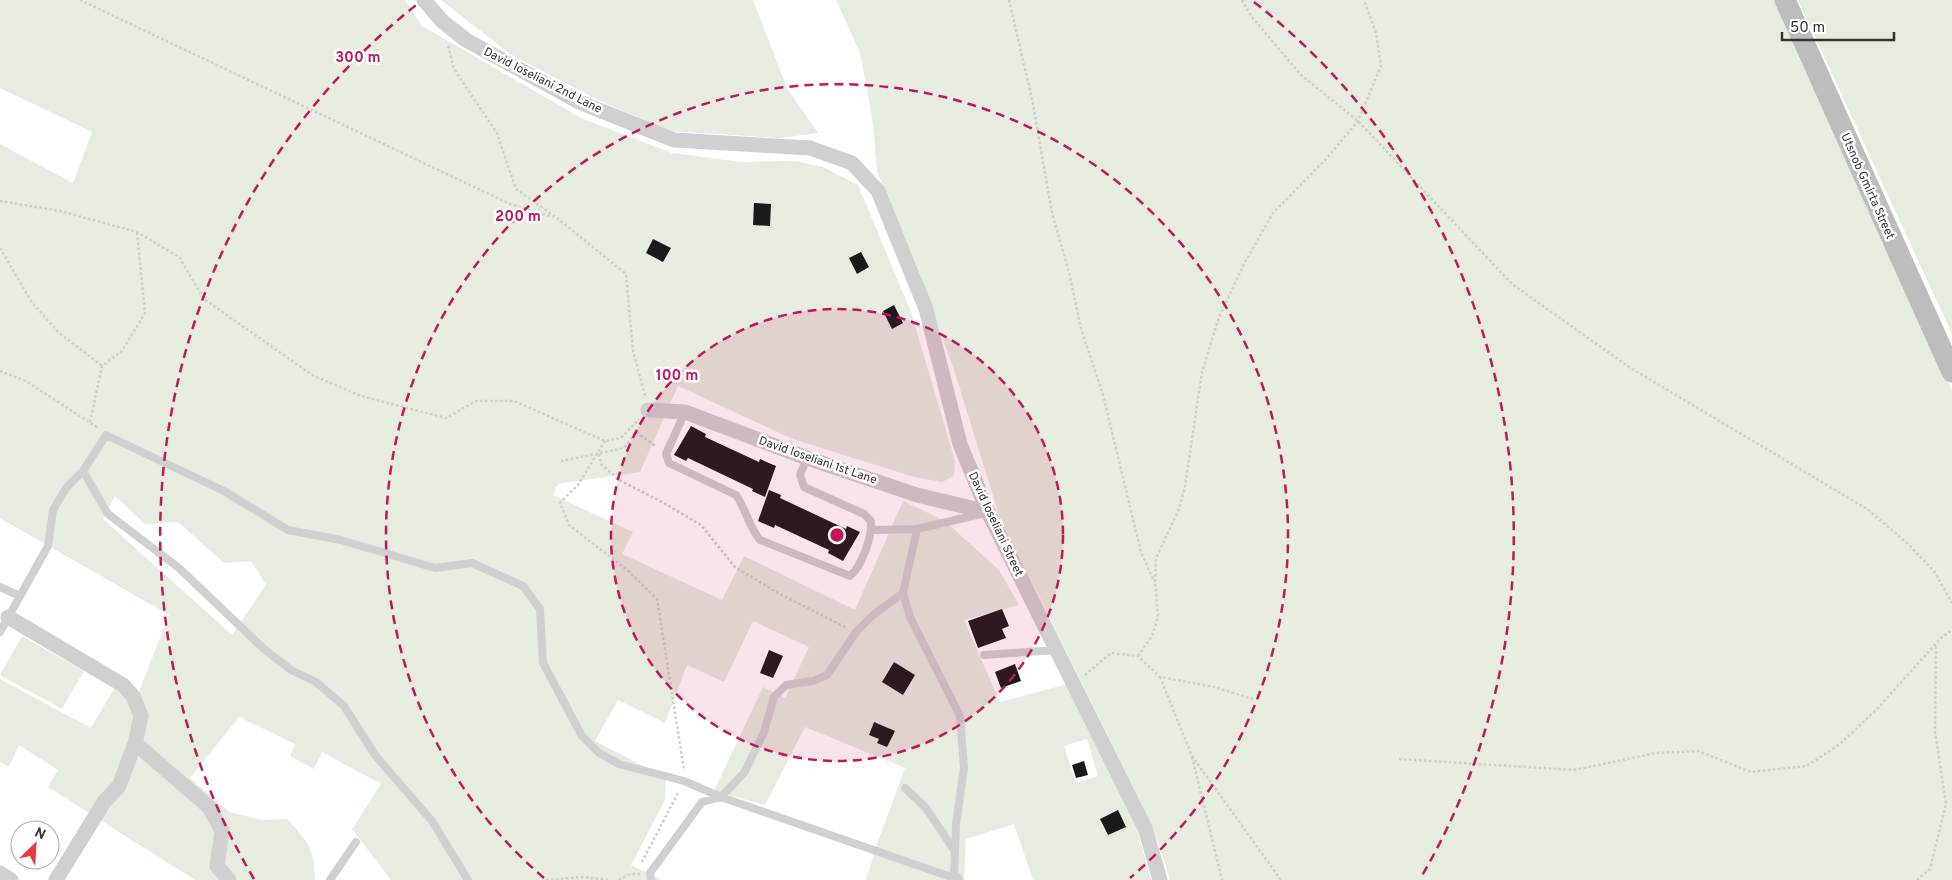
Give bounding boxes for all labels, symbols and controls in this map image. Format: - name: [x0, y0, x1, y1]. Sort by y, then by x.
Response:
- scale bar: [1782, 10, 1894, 42]
- text: 50 m: [1790, 19, 1825, 38]
- street label: David Ioseliani 2nd Lane: [481, 44, 604, 118]
- text: 300 m: [335, 49, 381, 68]
- street label: Utsnob Gmirta Street: [1837, 131, 1898, 242]
- text: 200 m: [495, 208, 541, 227]
- text: 100 m: [656, 367, 698, 386]
- street label: David Ioseliani 1st Lane: [756, 433, 879, 489]
- street label: David Ioseliani Street: [964, 470, 1026, 579]
- centre of rings: [828, 526, 846, 544]
- north arrow: [10, 820, 60, 870]
- text: N: [32, 825, 48, 844]

